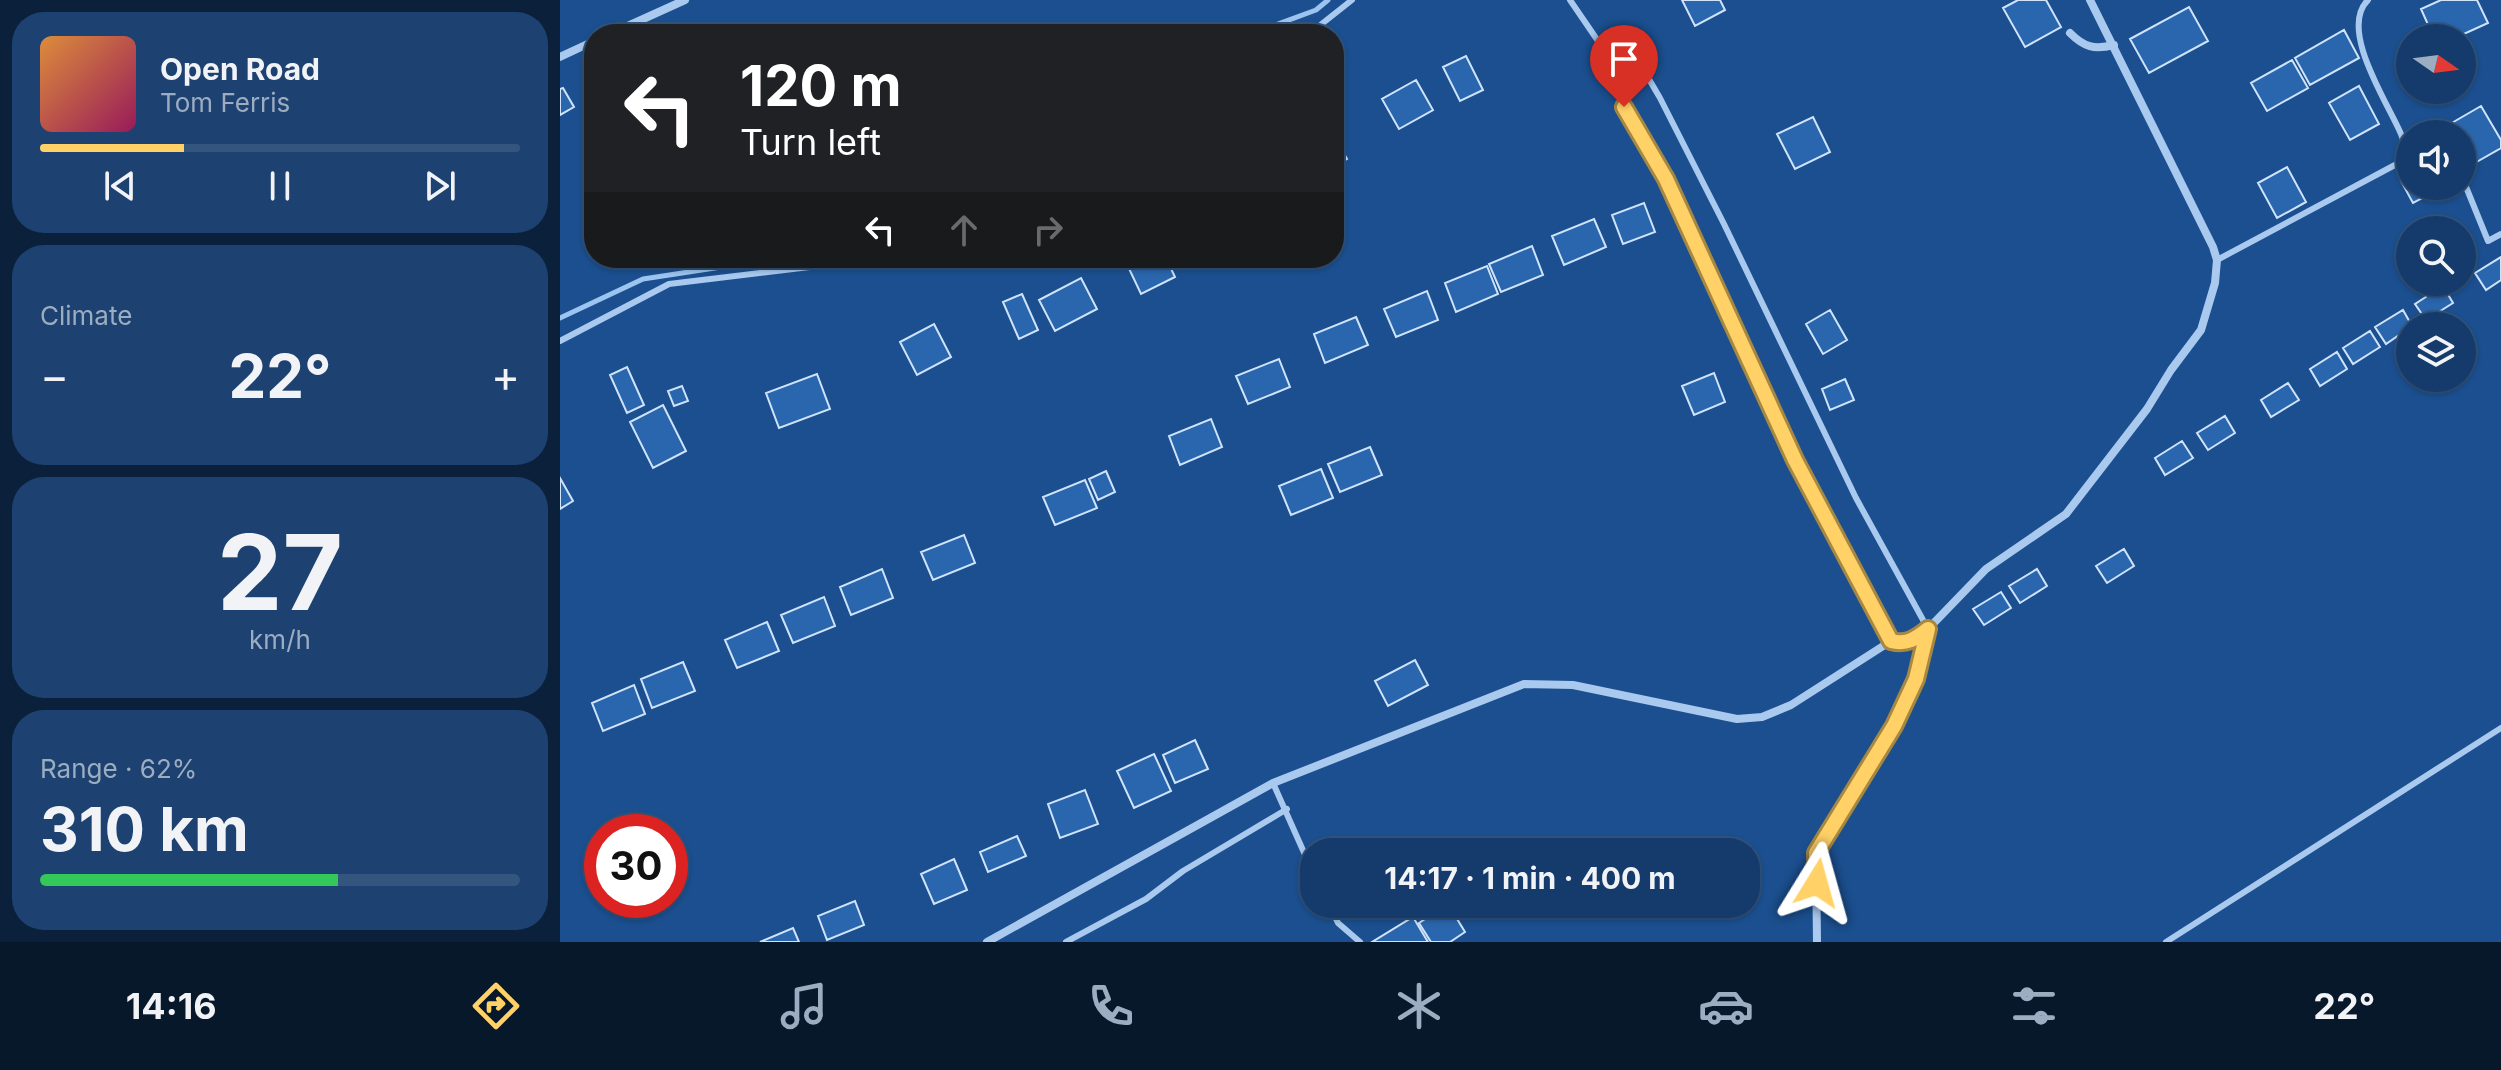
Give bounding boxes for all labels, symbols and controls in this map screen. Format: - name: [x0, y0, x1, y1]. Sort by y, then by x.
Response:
- north arrow: [2396, 24, 2476, 104]
- map controls: [2396, 24, 2476, 392]
- pin: [1590, 25, 1658, 107]
- icon: arrive: [1602, 37, 1646, 81]
- text: Open Road: [160, 51, 320, 87]
- text: 120 m: [740, 52, 902, 120]
- icon: left: [608, 56, 712, 160]
- text: Tom Ferris: [160, 87, 290, 118]
- text: Turn left: [740, 120, 881, 164]
- button: sound: [2396, 120, 2476, 200]
- icon: previous: [98, 164, 142, 208]
- icon: pause: [258, 164, 302, 208]
- icon: next: [418, 164, 462, 208]
- icon: left: [858, 208, 902, 252]
- icon: ahead: [942, 208, 986, 252]
- icon: right: [1026, 208, 1070, 252]
- button: search: [2396, 216, 2476, 296]
- text: Climate: [40, 300, 132, 331]
- button: layers: [2396, 312, 2476, 392]
- text: 22°: [228, 340, 332, 412]
- text: −: [40, 349, 69, 403]
- text: +: [491, 349, 520, 403]
- text: 27: [217, 509, 343, 635]
- text: km/h: [249, 624, 311, 655]
- text: Range · 62%: [40, 753, 197, 784]
- text: 310 km: [40, 793, 249, 865]
- speed limit sign: 30: [584, 814, 688, 918]
- position arrow: [1775, 841, 1859, 925]
- text: 14:17 · 1 min · 400 m: [1384, 860, 1676, 896]
- icon: directions: [468, 978, 524, 1034]
- icon: music: [776, 978, 832, 1034]
- icon: phone: [1083, 978, 1139, 1034]
- icon: climate: [1391, 978, 1447, 1034]
- icon: car: [1698, 978, 1754, 1034]
- icon: filters: [2006, 978, 2062, 1034]
- text: 14:16: [126, 984, 217, 1028]
- text: 22°: [2313, 984, 2375, 1028]

